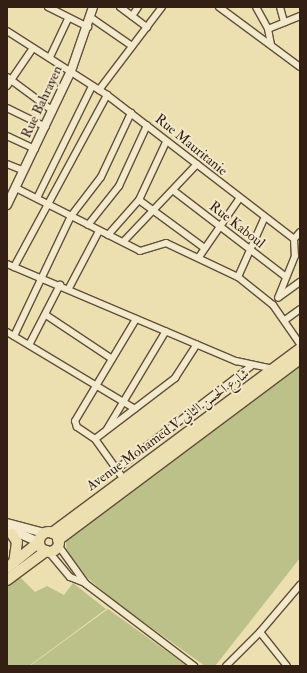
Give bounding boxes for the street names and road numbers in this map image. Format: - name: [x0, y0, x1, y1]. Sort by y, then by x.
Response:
- street label: Rue Bahrayen: [18, 63, 66, 141]
- street label: Rue Mauritanie: [151, 111, 231, 179]
- street label: Rue Kaboul: [206, 198, 268, 252]
- street label: Avenue Mohamed V شارع الحسن الثاني: [83, 365, 253, 495]

